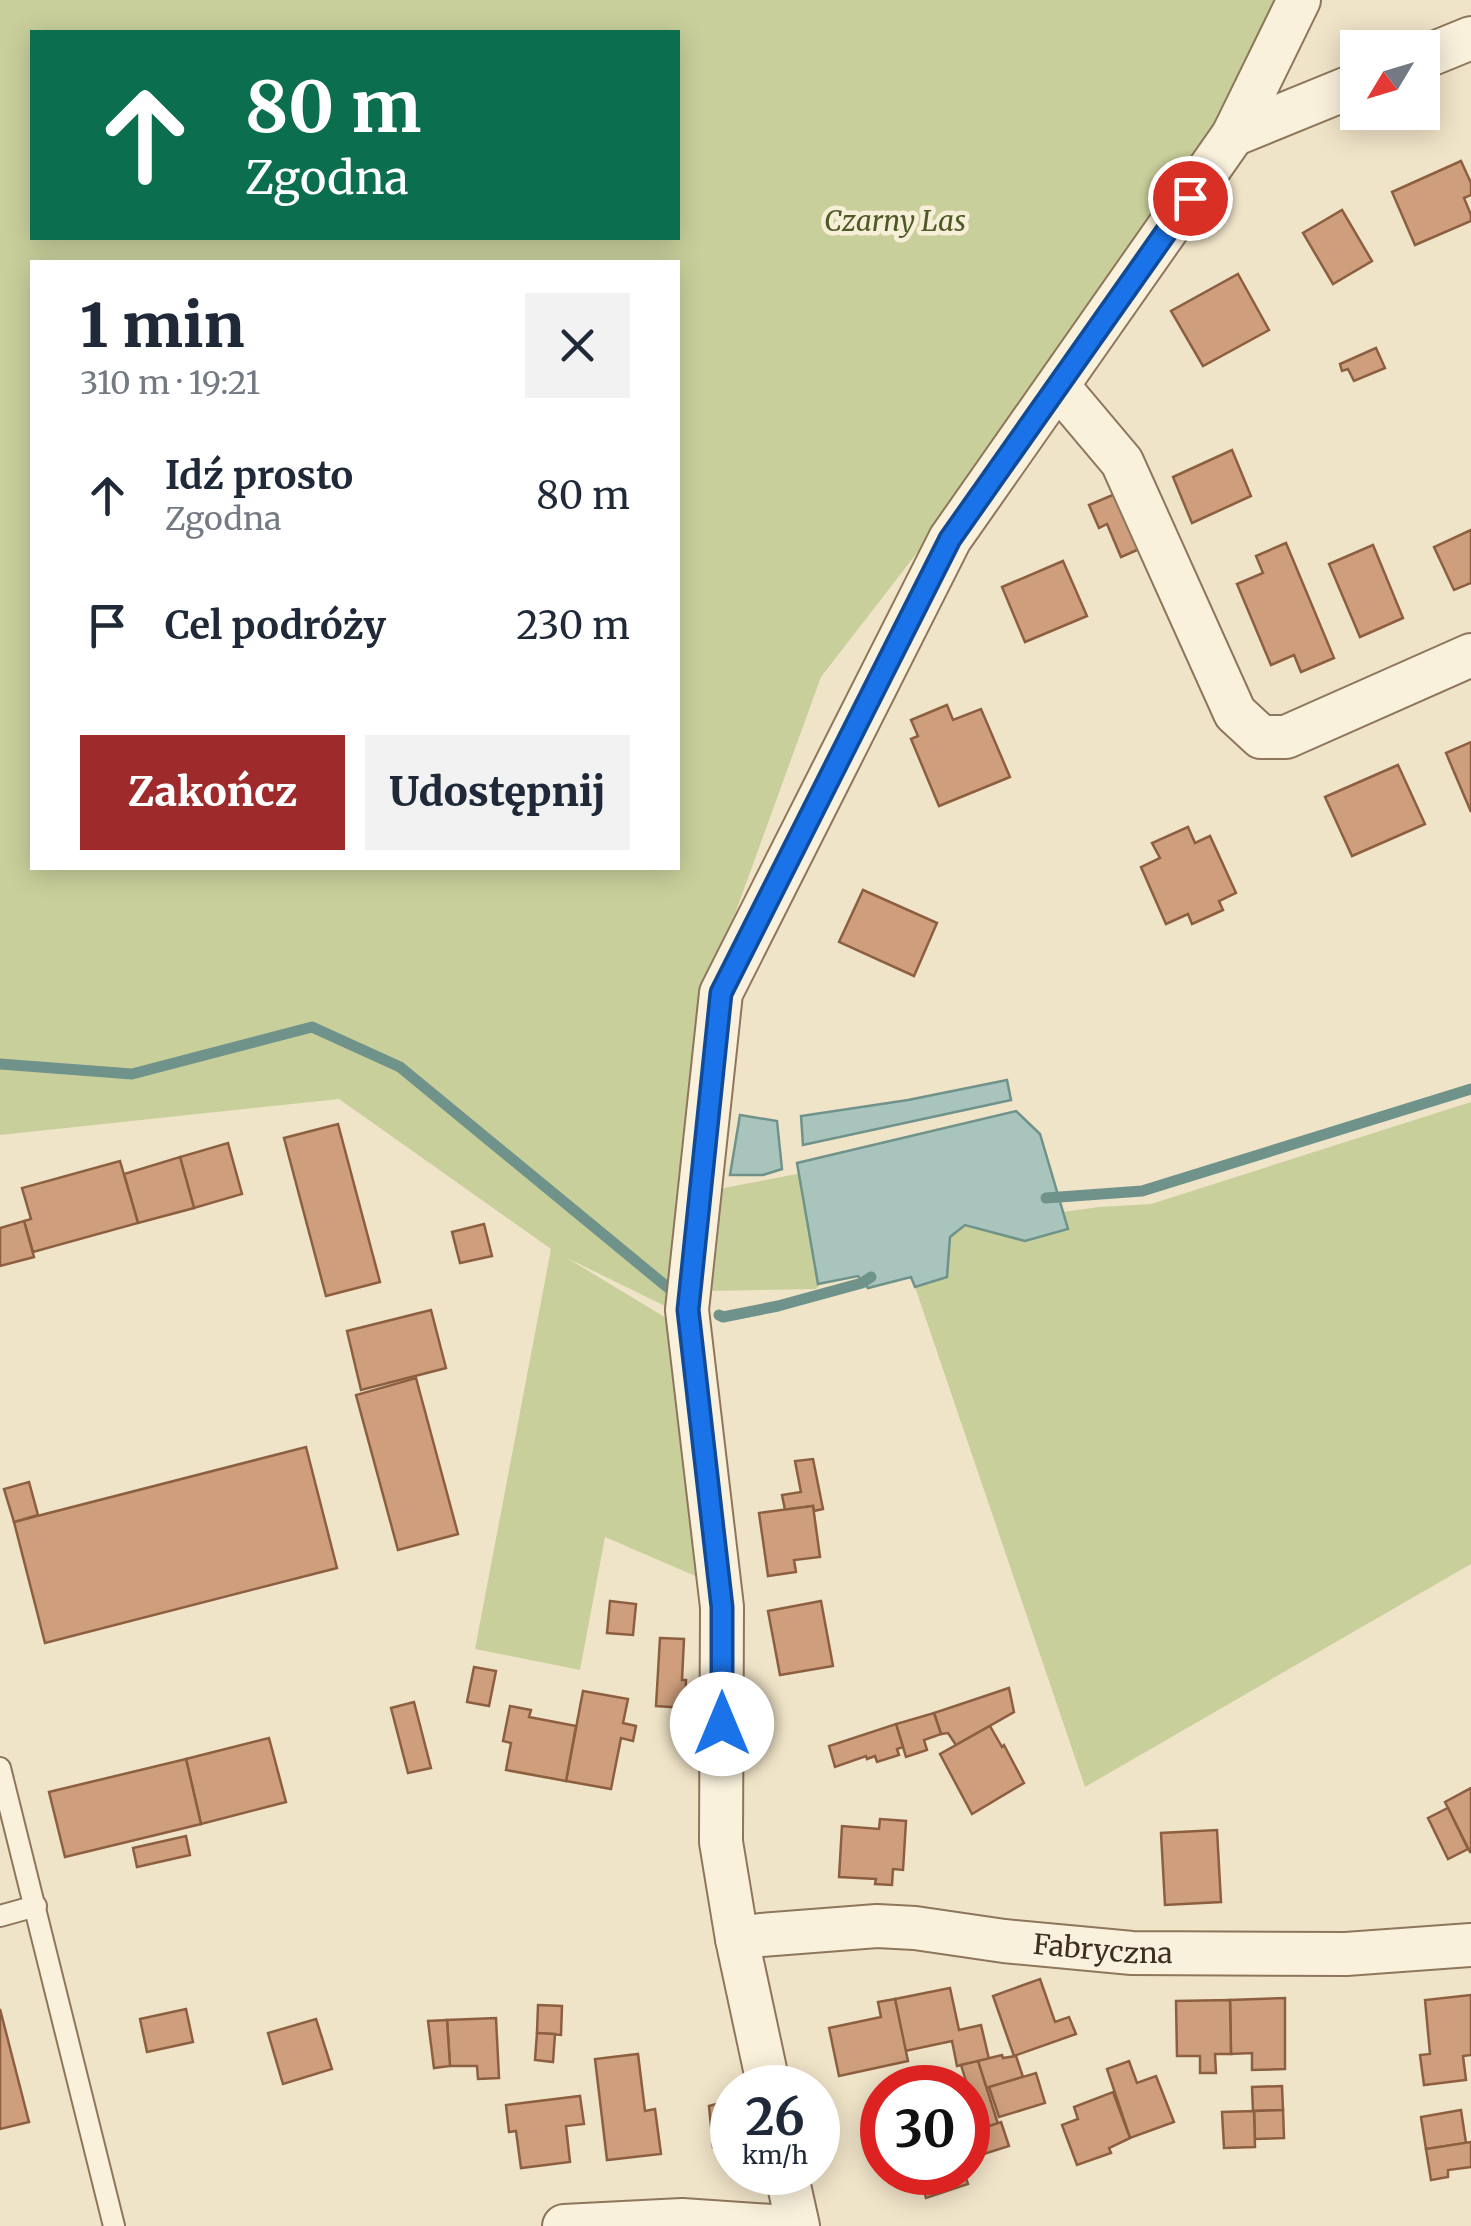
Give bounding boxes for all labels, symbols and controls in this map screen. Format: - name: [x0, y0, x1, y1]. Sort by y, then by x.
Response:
- north arrow: [1340, 30, 1440, 130]
- map controls: [1340, 30, 1440, 130]
- text: 80 m: [245, 63, 421, 151]
- icon: ahead: [80, 70, 210, 200]
- text: Zgodna: [245, 150, 409, 206]
- pin: [1148, 156, 1233, 241]
- icon: arrive: [1163, 171, 1218, 226]
- park label: Czarny Las: [824, 203, 966, 239]
- text: 1 min: [80, 288, 244, 363]
- button: close: [525, 293, 630, 398]
- text: 310 m · 19:21: [80, 363, 260, 403]
- text: Idź prosto: [165, 452, 353, 499]
- icon: ahead: [80, 468, 135, 523]
- text: 80 m: [536, 472, 630, 519]
- text: Zgodna: [165, 499, 281, 539]
- icon: arrive: [80, 598, 135, 653]
- text: Cel podróży: [165, 602, 386, 649]
- text: 230 m: [516, 602, 630, 649]
- button: Zakończ: [80, 735, 345, 850]
- button: Udostępnij: [365, 735, 630, 850]
- position arrow: [670, 1672, 774, 1776]
- street label: Fabryczna: [1032, 1926, 1173, 1972]
- speed limit sign: 30: [860, 2065, 990, 2195]
- text: 26: [745, 2086, 805, 2149]
- text: km/h: [742, 2139, 808, 2171]

